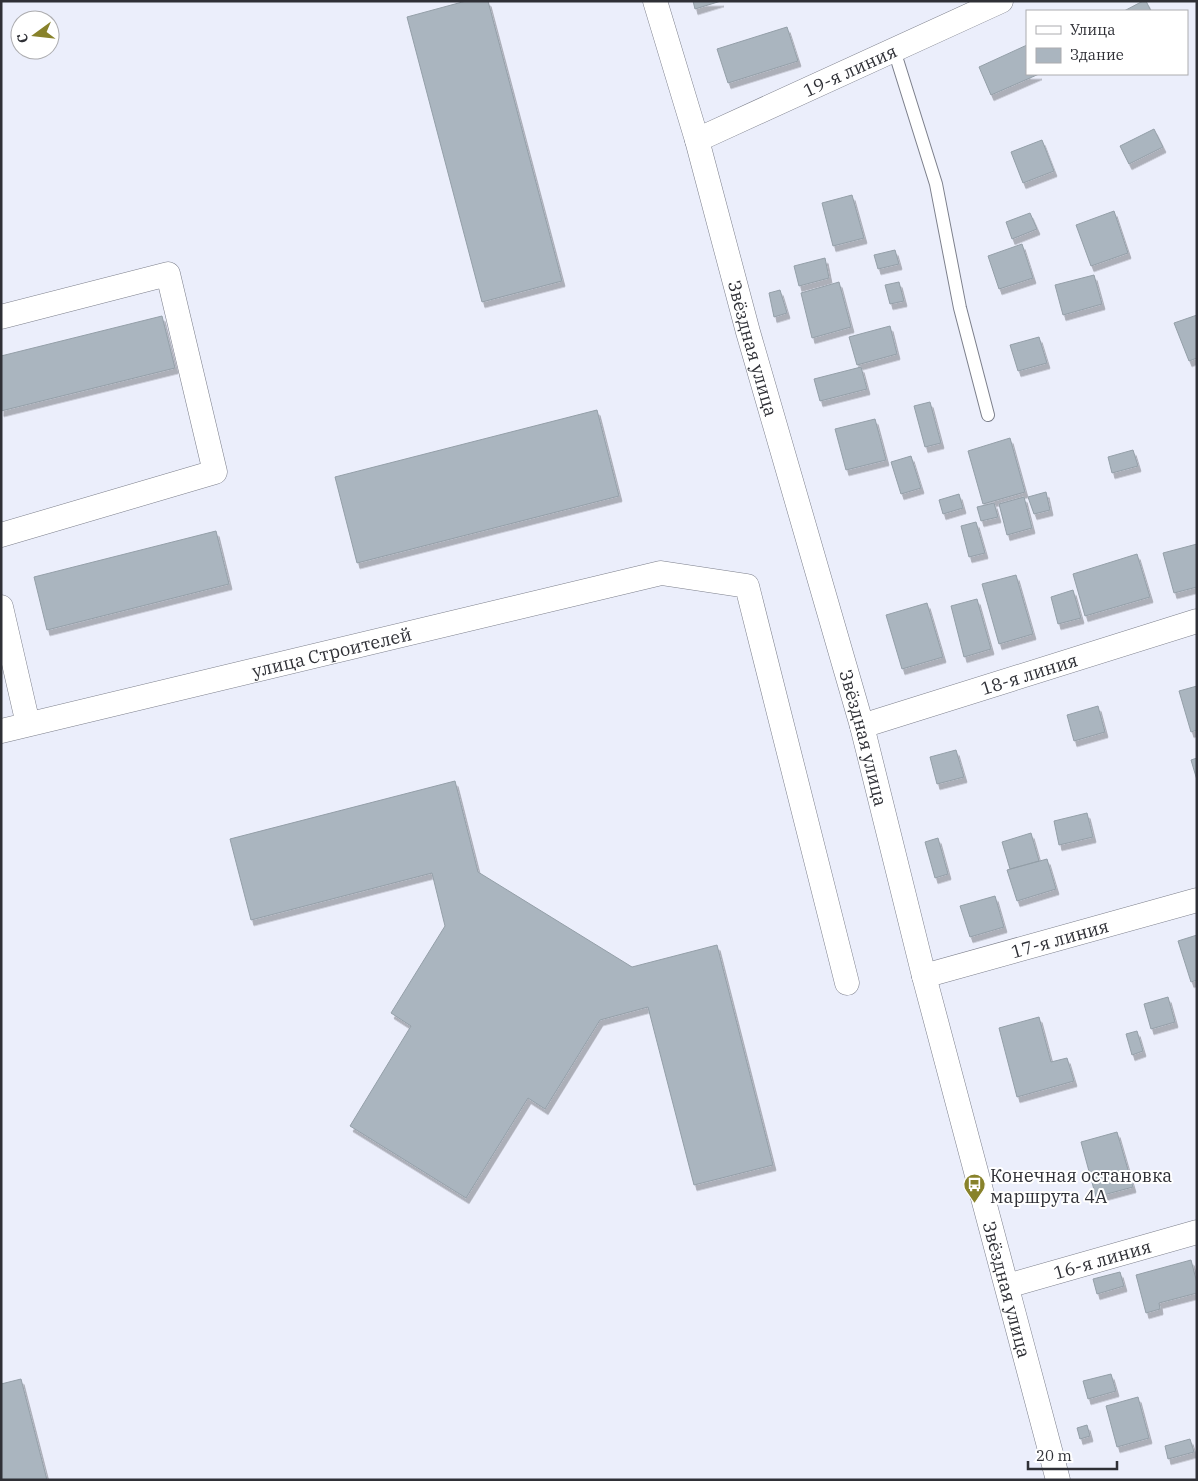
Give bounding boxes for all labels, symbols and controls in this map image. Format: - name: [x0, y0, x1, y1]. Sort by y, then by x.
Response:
- north arrow: [10, 10, 60, 60]
- legend: [1026, 10, 1188, 75]
- text: Улица: [1070, 20, 1115, 39]
- text: С: [13, 32, 32, 45]
- street label: 19-я линия: [799, 39, 900, 101]
- text: Здание: [1070, 45, 1124, 64]
- street label: Звёздная улица: [723, 278, 783, 419]
- street label: улица Строителей: [250, 622, 414, 682]
- street label: 18-я линия: [978, 648, 1080, 700]
- street label: Звёздная улица: [835, 667, 893, 809]
- street label: 17-я линия: [1008, 914, 1111, 963]
- place label: Конечная остановка маршрута 4А: [990, 1164, 1172, 1208]
- bus stop icon: Конечная остановка маршрута 4А: [962, 1173, 986, 1204]
- street label: Звёздная улица: [978, 1219, 1037, 1360]
- street label: 16-я линия: [1051, 1234, 1154, 1284]
- scale bar: [1028, 1438, 1117, 1470]
- text: 20 m: [1036, 1446, 1072, 1465]

